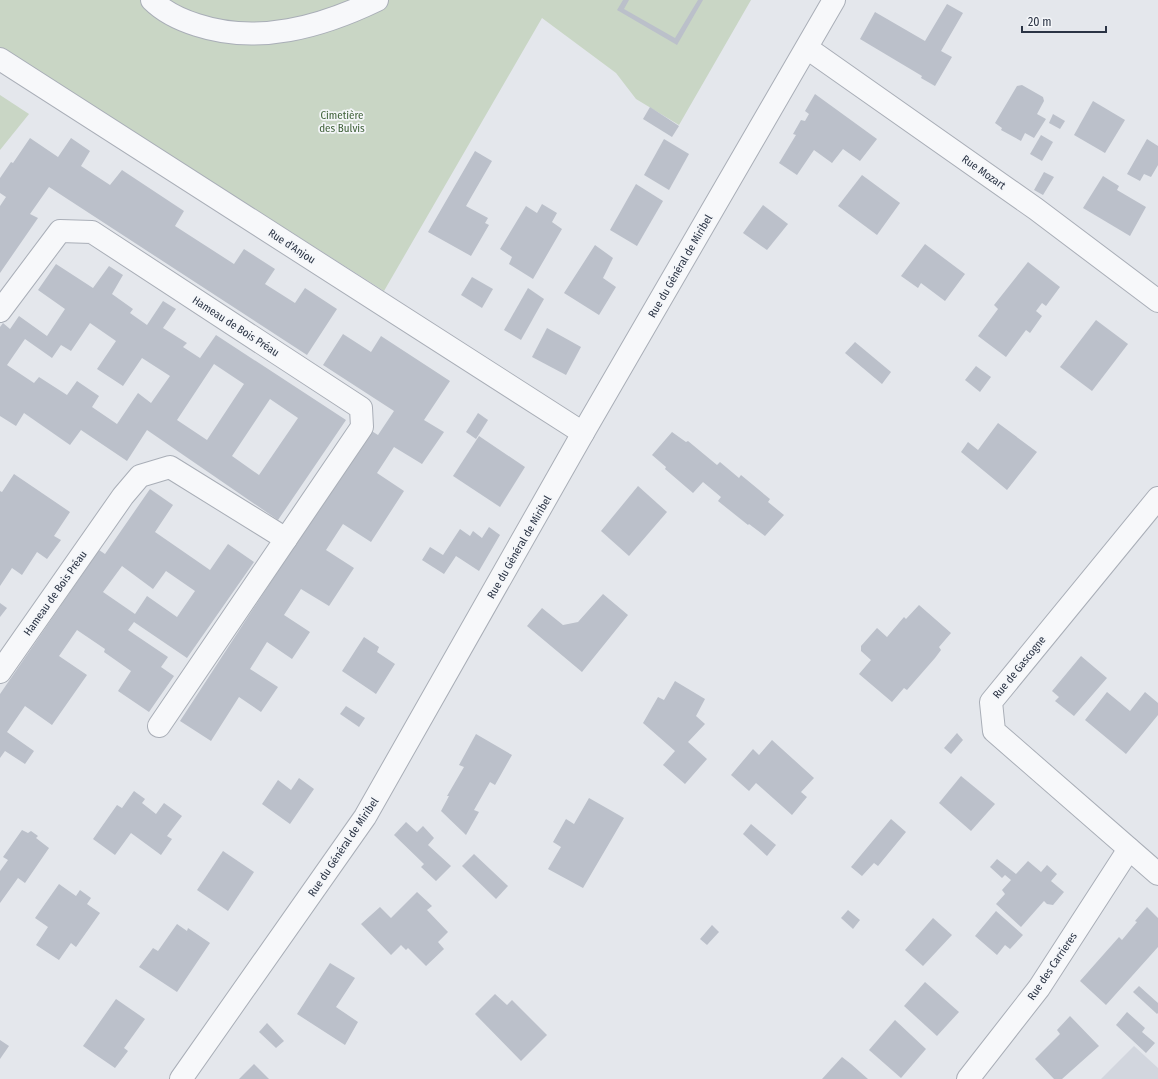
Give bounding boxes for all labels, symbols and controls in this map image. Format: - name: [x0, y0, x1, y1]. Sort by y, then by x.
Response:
- scale bar: [1022, 8, 1106, 34]
- text: 20 m: [1028, 15, 1052, 29]
- park label: Cimetière des Bulvis: [319, 109, 365, 135]
- street label: Rue Mozart: [959, 153, 1008, 192]
- street label: Rue du Général de Miribel: [646, 212, 715, 320]
- street label: Rue d'Anjou: [266, 226, 318, 266]
- street label: Hameau de Bois Préau: [190, 293, 282, 359]
- street label: Rue du Général de Miribel: [485, 493, 554, 601]
- street label: Hameau de Bois Préau: [21, 548, 90, 638]
- street label: Rue de Gascogne: [990, 633, 1049, 701]
- street label: Rue du Général de Miribel: [305, 795, 381, 899]
- street label: Rue des Carrieres: [1025, 930, 1080, 1003]

